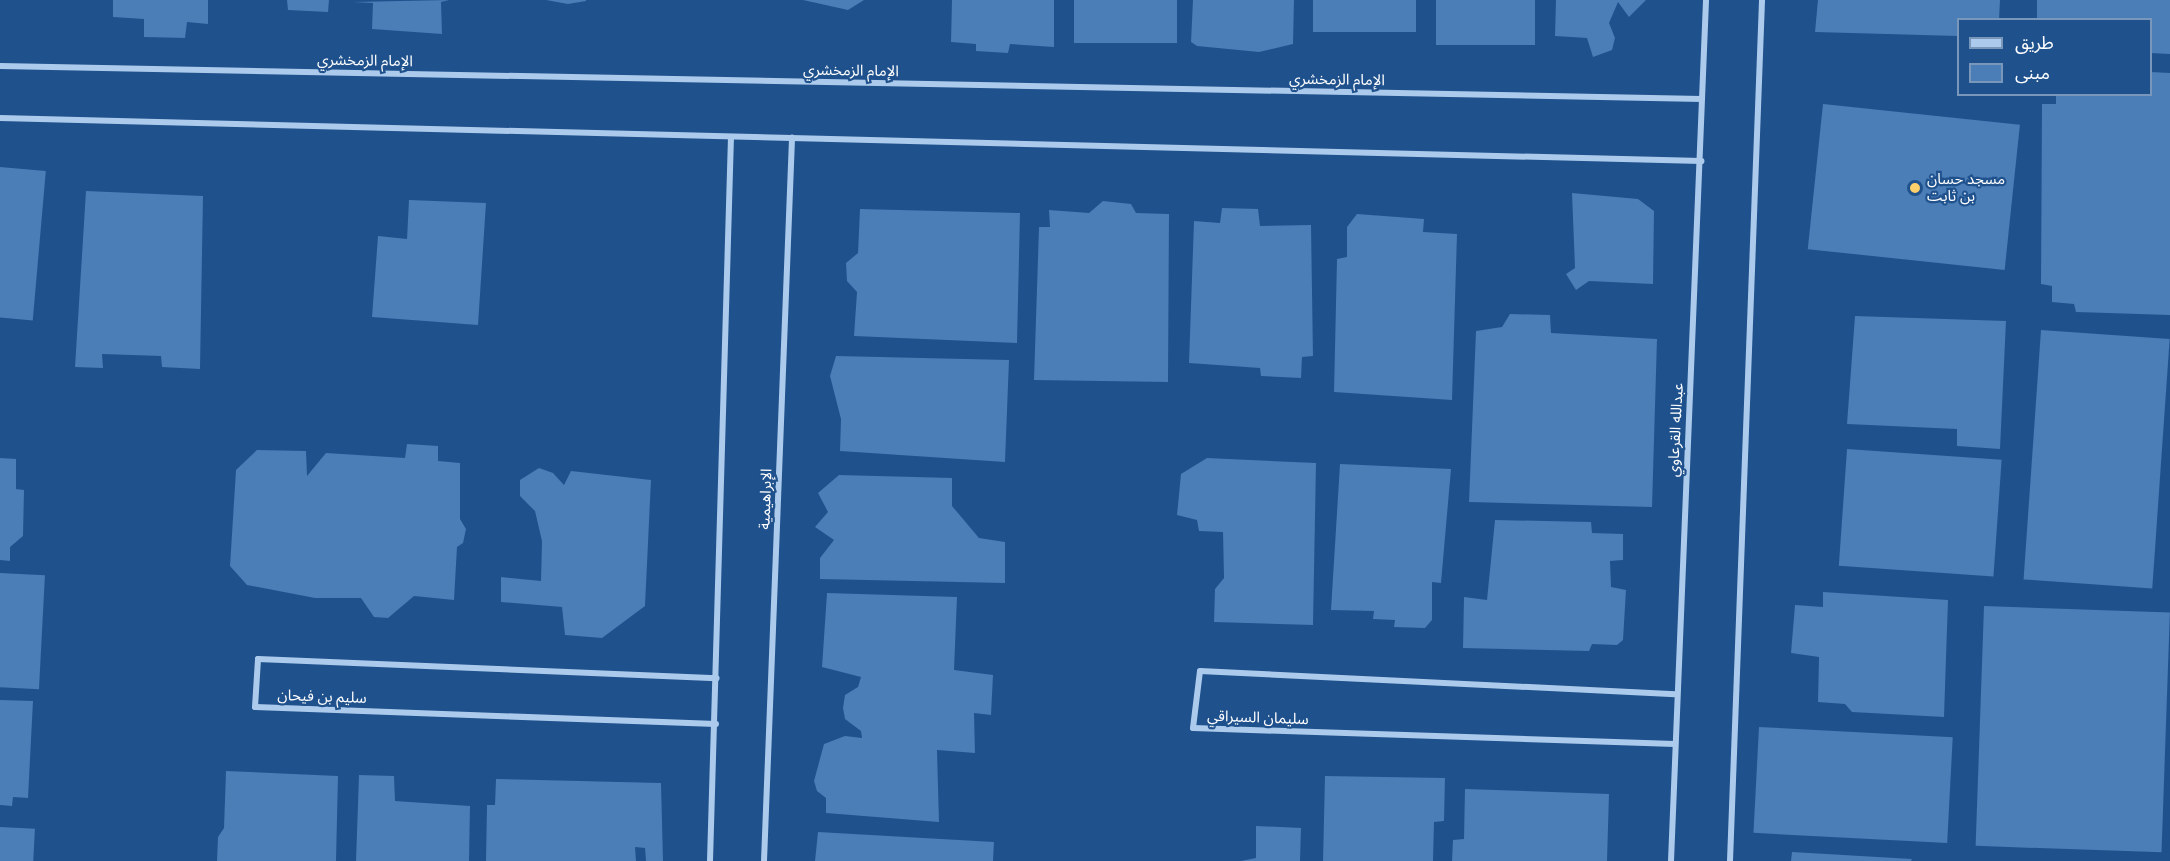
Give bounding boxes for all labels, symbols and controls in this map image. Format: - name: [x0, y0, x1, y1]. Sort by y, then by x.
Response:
- legend: [1957, 18, 2152, 96]
- text: طريق: [2015, 32, 2054, 54]
- street label: الإمام الزمخشري: [317, 51, 413, 71]
- street label: الإمام الزمخشري: [803, 61, 899, 81]
- text: مبنى: [2015, 62, 2050, 84]
- street label: الإمام الزمخشري: [1289, 70, 1385, 90]
- place label: مسجد حسان بن ثابت: [1927, 170, 2005, 205]
- marker: مسجد حسان بن ثابت: [1908, 181, 1922, 195]
- street label: عبدالله القرعاوي: [1665, 383, 1687, 477]
- street label: الإبراهيمية: [756, 468, 776, 530]
- street label: سليم بن فيحان: [277, 686, 367, 708]
- street label: سليمان السيراقي: [1207, 707, 1309, 729]

